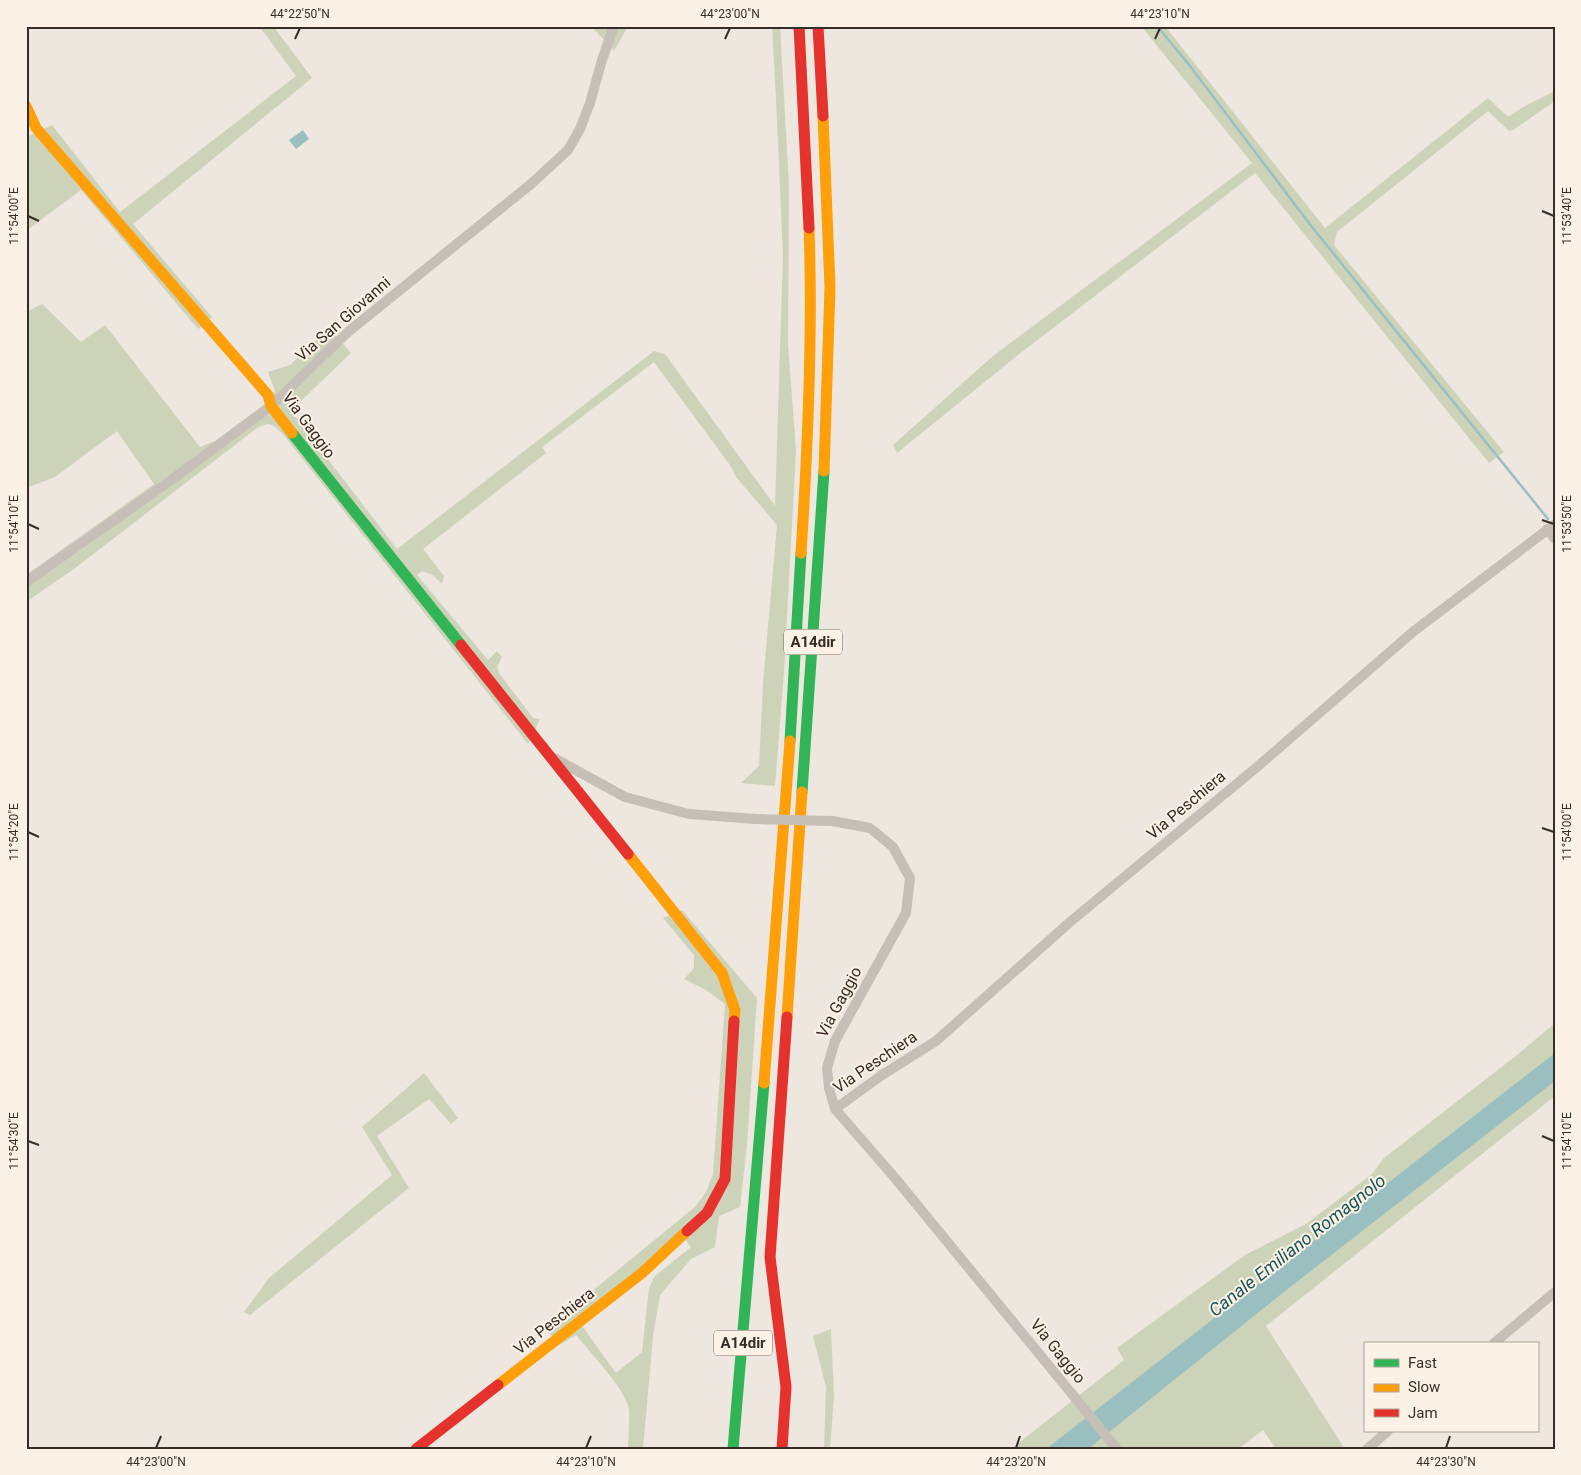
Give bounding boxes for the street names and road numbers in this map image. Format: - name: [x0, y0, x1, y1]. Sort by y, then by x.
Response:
- street label: Via San Giovanni: [292, 273, 394, 365]
- street label: Via Gaggio: [279, 388, 339, 462]
- road number: A14dir: [784, 630, 842, 654]
- street label: Via Peschiera: [1143, 767, 1229, 843]
- street label: Via Gaggio: [812, 963, 866, 1041]
- street label: Via Peschiera: [830, 1027, 920, 1097]
- street label: Via Peschiera: [510, 1284, 598, 1358]
- street label: Via Gaggio: [1026, 1315, 1090, 1387]
- road number: A14dir: [714, 1330, 772, 1356]

